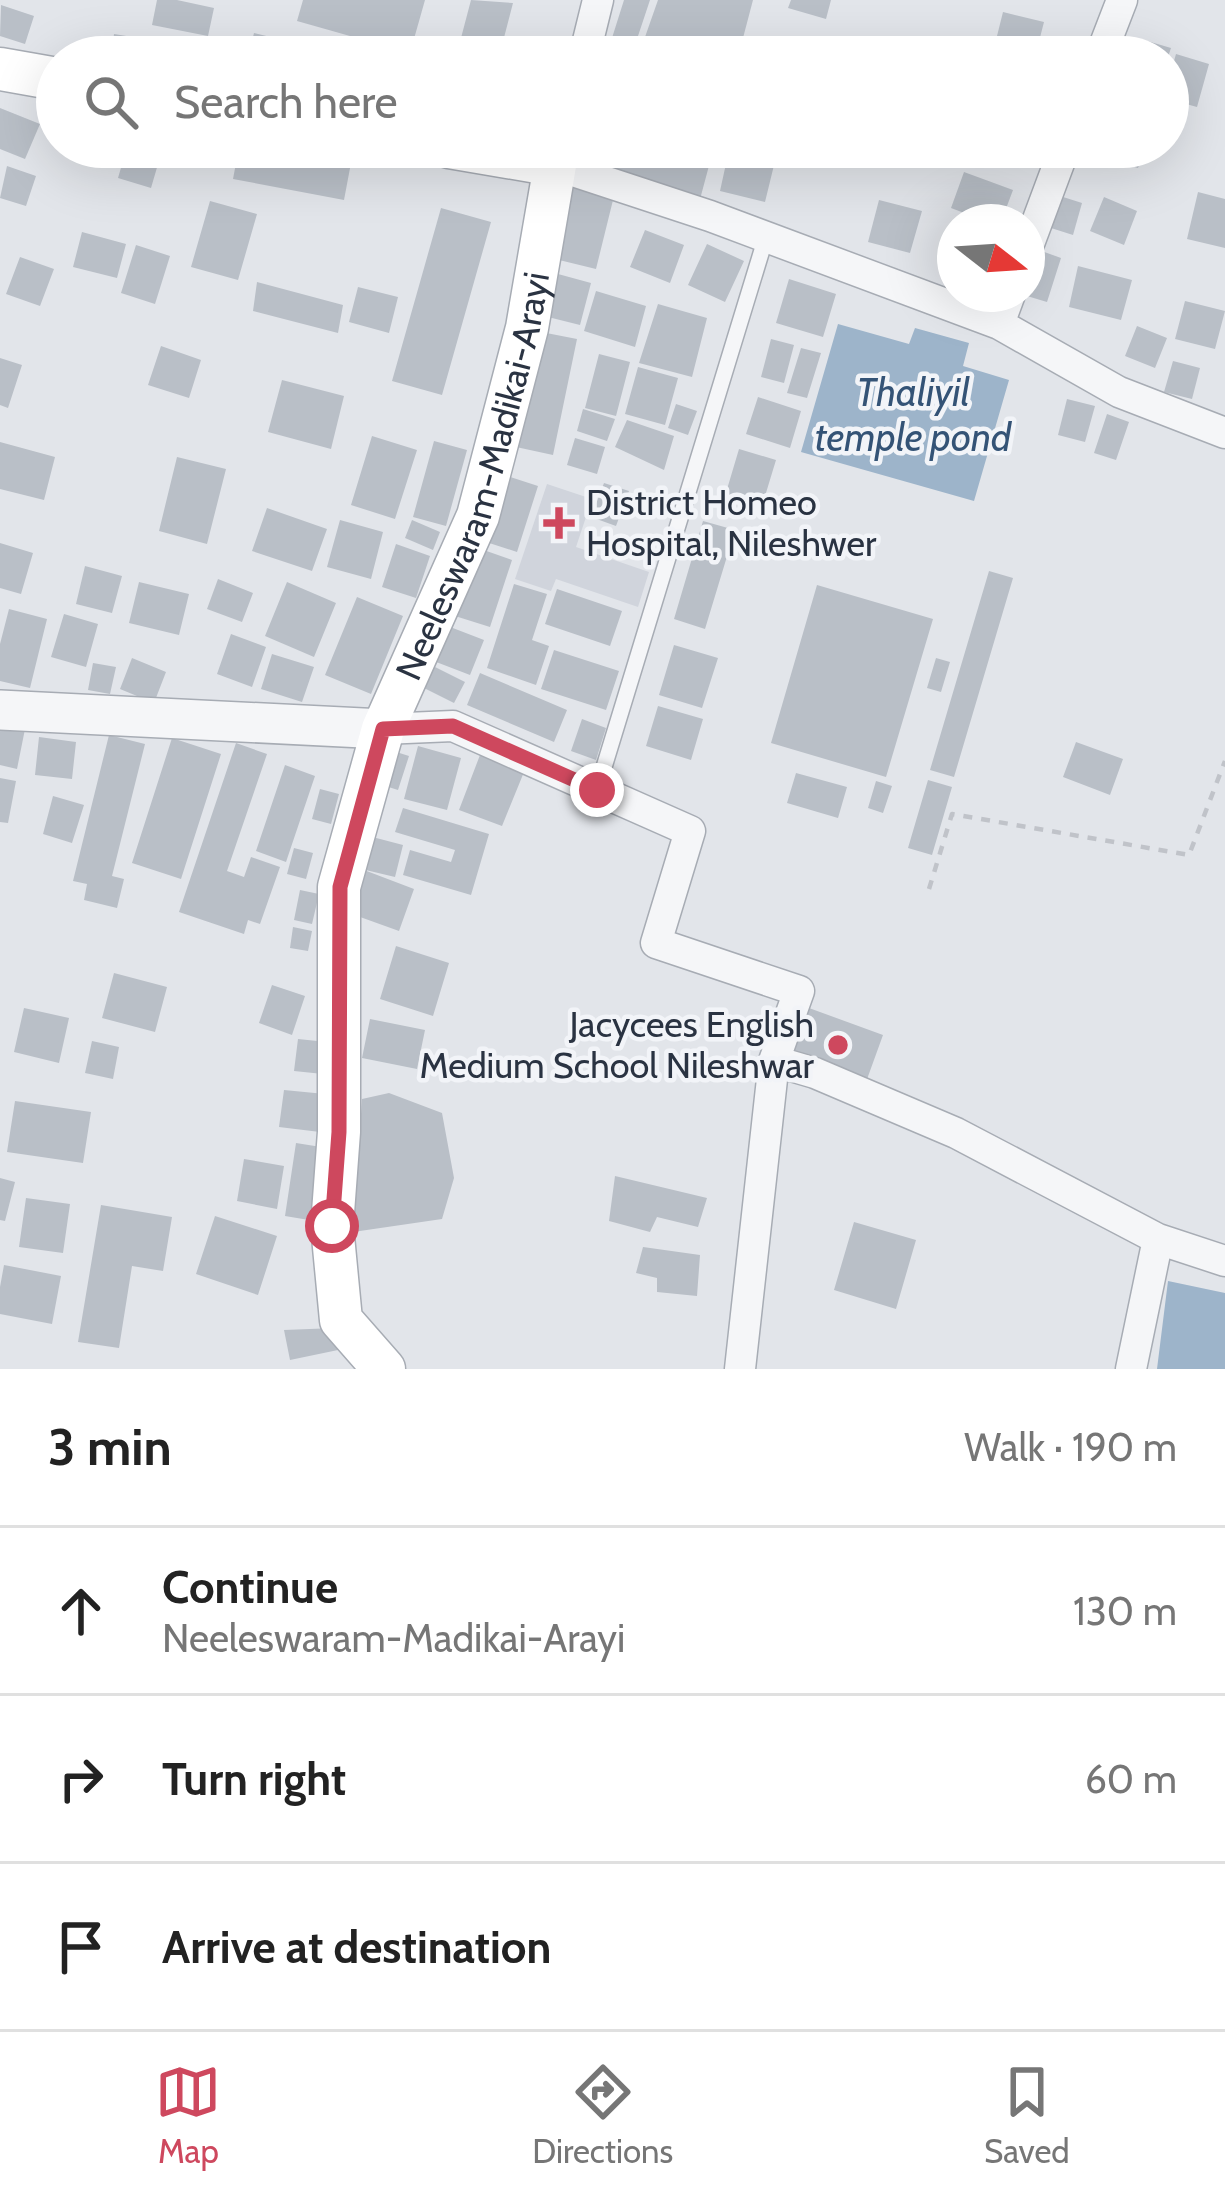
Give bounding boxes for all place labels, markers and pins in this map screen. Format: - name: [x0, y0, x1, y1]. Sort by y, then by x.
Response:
- place label: District Homeo Hospital, Nileshwer: [586, 480, 877, 565]
- marker: District Homeo Hospital, Nileshwer: [543, 507, 575, 539]
- place label: Jacycees English Medium School Nileshwar: [419, 1002, 815, 1087]
- marker: Jacycees English Medium School Nileshwar: [825, 1032, 851, 1058]

